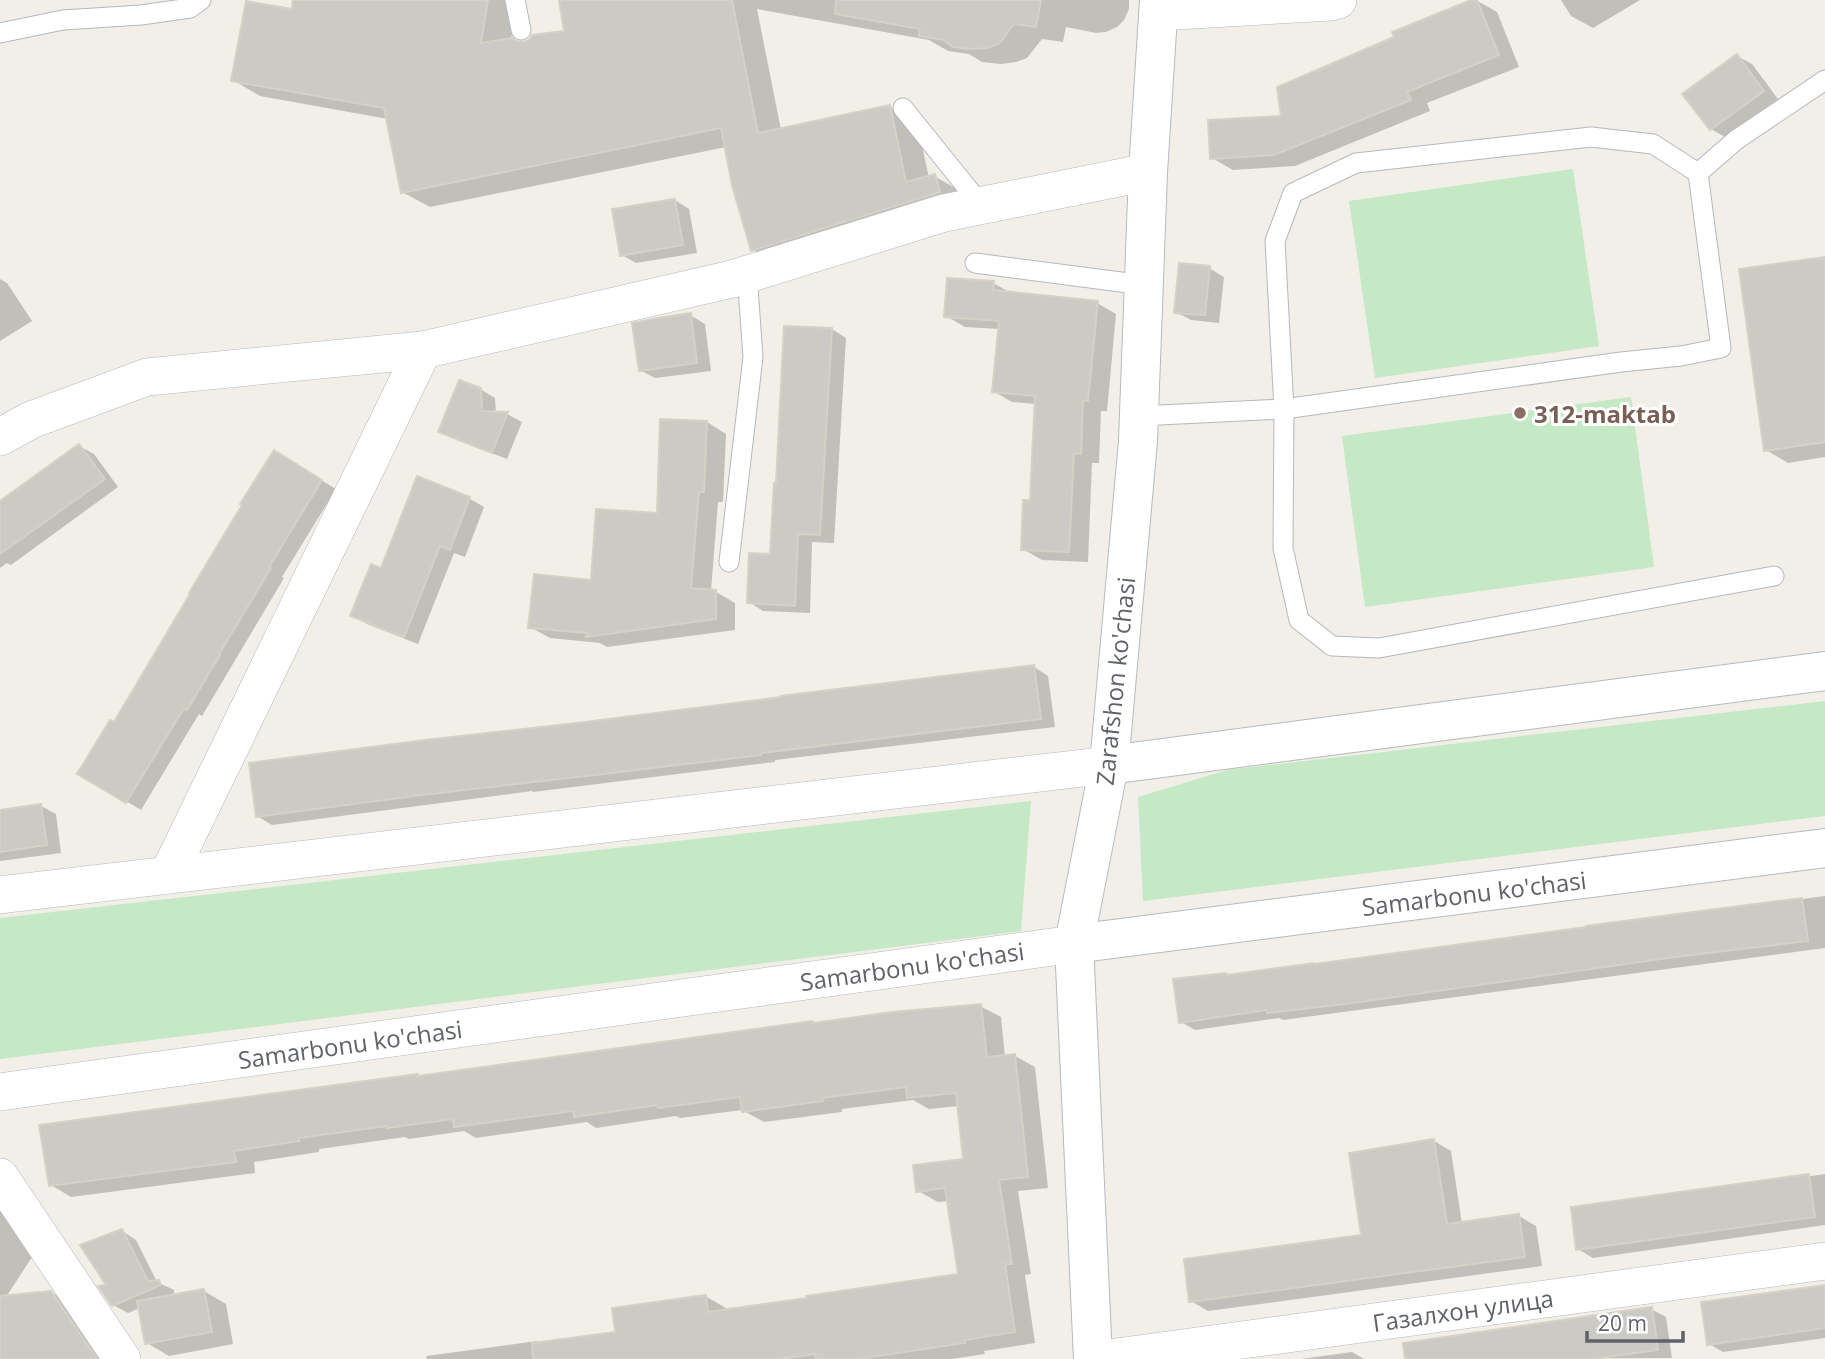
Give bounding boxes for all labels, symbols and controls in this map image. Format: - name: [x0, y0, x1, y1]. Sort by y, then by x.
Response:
- place label: 312-maktab: [1534, 397, 1676, 430]
- marker: 312-maktab: [1512, 405, 1528, 421]
- street label: Zarafshon ko'chasi: [1088, 575, 1142, 787]
- street label: Samarbonu ko'chasi: [1360, 863, 1588, 923]
- street label: Samarbonu ko'chasi: [798, 934, 1026, 998]
- street label: Samarbonu ko'chasi: [236, 1012, 464, 1076]
- street label: Газалхон улица: [1370, 1281, 1556, 1339]
- scale bar: [1587, 1300, 1683, 1344]
- text: 20 m: [1598, 1309, 1647, 1337]

